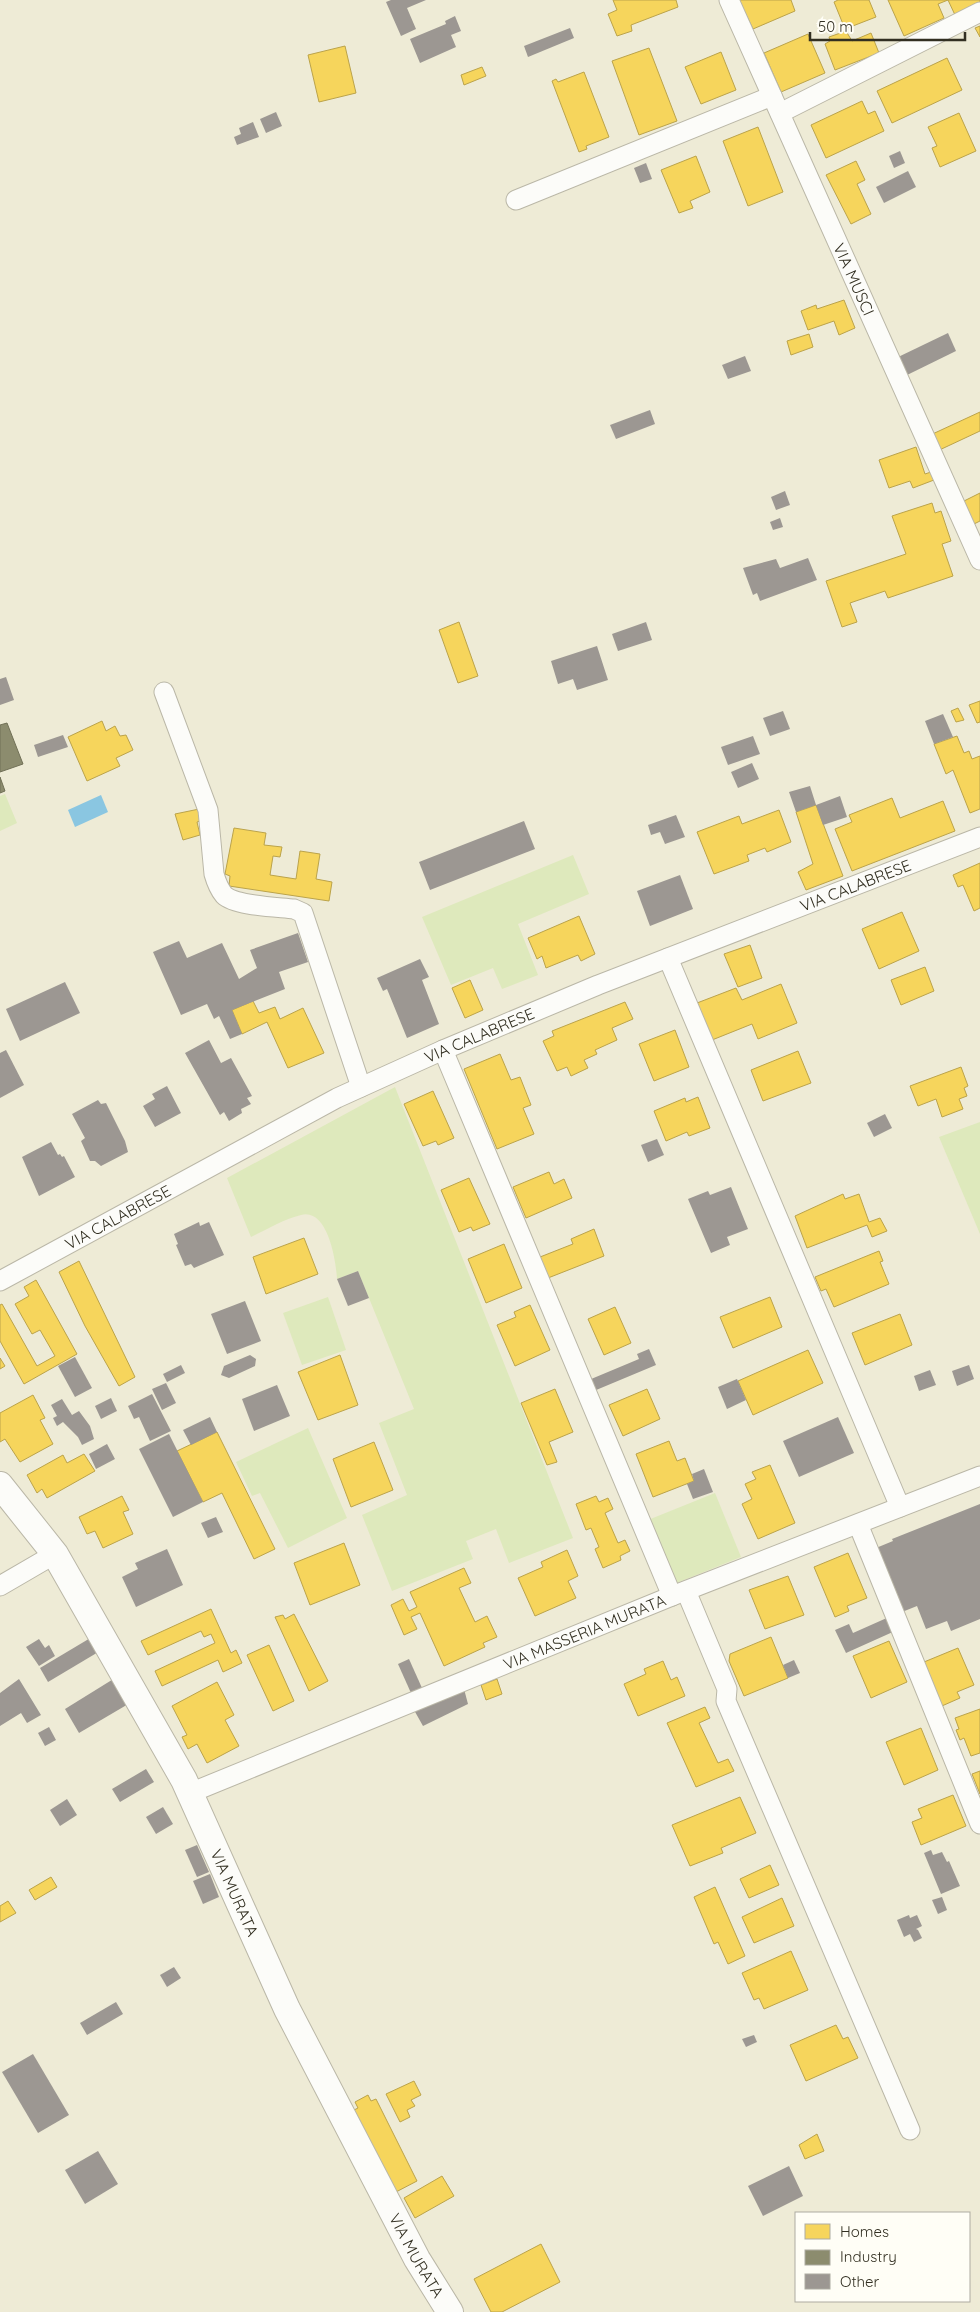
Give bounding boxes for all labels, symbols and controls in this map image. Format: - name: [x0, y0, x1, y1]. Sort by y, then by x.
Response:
- scale bar: [810, 10, 965, 42]
- text: 50 m: [818, 17, 853, 36]
- street label: VIA MUSCI: [829, 240, 879, 319]
- street label: VIA CALABRESE: [797, 855, 914, 916]
- street label: VIA CALABRESE: [421, 1003, 537, 1067]
- street label: VIA CALABRESE: [61, 1180, 174, 1254]
- street label: VIA MASSERIA MURATA: [500, 1590, 669, 1674]
- street label: VIA MURATA: [206, 1846, 263, 1939]
- street label: VIA MURATA: [385, 2210, 448, 2301]
- legend: [795, 2212, 970, 2302]
- text: Homes: [840, 2222, 889, 2241]
- text: Industry: [840, 2247, 897, 2266]
- text: Other: [840, 2272, 880, 2291]

